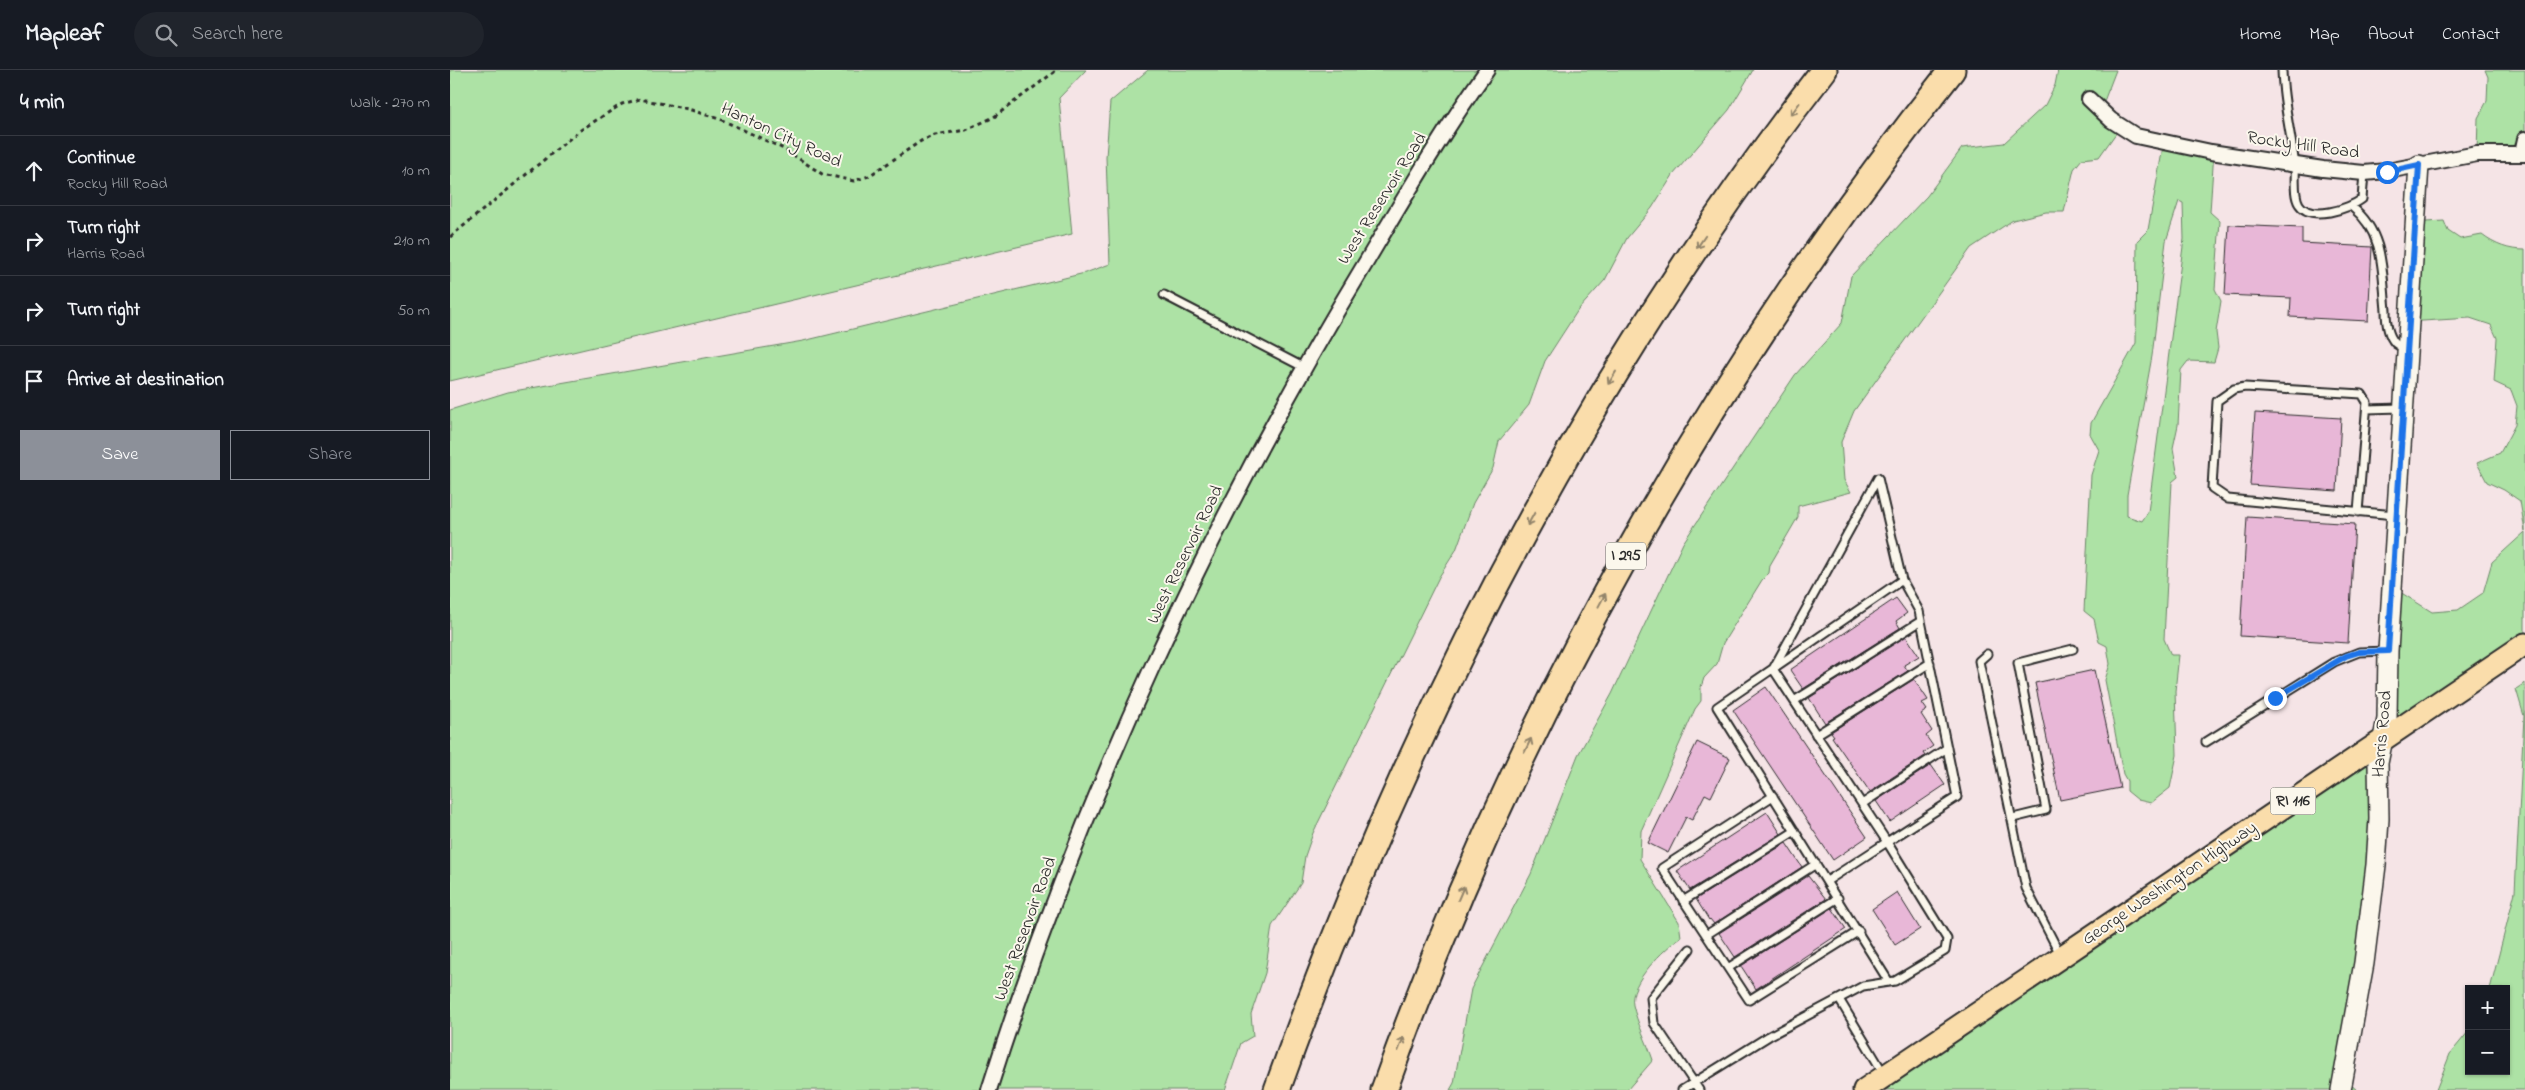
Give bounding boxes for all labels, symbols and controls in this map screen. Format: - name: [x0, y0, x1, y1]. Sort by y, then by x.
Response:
- search box: [134, 12, 484, 57]
- text: Mapleaf: [25, 17, 104, 52]
- icon: search: [152, 21, 180, 49]
- text: Search here: [192, 21, 283, 48]
- text: Home: [2240, 22, 2281, 48]
- text: Map: [2309, 22, 2340, 48]
- text: About: [2368, 22, 2414, 48]
- text: Contact: [2442, 22, 2500, 48]
- text: 4 min: [20, 88, 64, 118]
- text: Walk · 270 m: [350, 91, 430, 115]
- street label: Hanton City Road: [716, 97, 846, 175]
- one-way arrow: [1789, 102, 1800, 115]
- street label: Rocky Hill Road: [2245, 125, 2361, 167]
- street label: West Reservoir Road: [1332, 128, 1434, 270]
- text: Continue: [67, 145, 135, 172]
- icon: ahead: [20, 157, 48, 185]
- text: 10 m: [402, 159, 430, 183]
- route start: [2376, 161, 2399, 184]
- text: Rocky Hill Road: [67, 172, 168, 196]
- text: Turn right: [67, 215, 140, 242]
- icon: right: [20, 227, 48, 255]
- text: 210 m: [394, 229, 430, 253]
- one-way arrow: [1695, 234, 1705, 248]
- text: Harris Road: [67, 242, 145, 266]
- icon: right: [20, 297, 48, 325]
- text: Turn right: [67, 297, 140, 324]
- text: 50 m: [398, 299, 430, 323]
- icon: arrive: [20, 367, 48, 395]
- text: Arrive at destination: [67, 367, 224, 394]
- one-way arrow: [1607, 371, 1617, 385]
- button: Save: [20, 430, 220, 480]
- button: Share: [230, 430, 430, 480]
- street label: West Reservoir Road: [1141, 481, 1231, 629]
- one-way arrow: [1526, 511, 1536, 526]
- road number: I 295: [1606, 542, 1646, 570]
- one-way arrow: [1597, 593, 1607, 608]
- route end: [2264, 687, 2287, 710]
- street label: Harris Road: [2366, 689, 2400, 779]
- one-way arrow: [1523, 738, 1533, 753]
- road number: RI 116: [2270, 788, 2316, 814]
- street label: George Washington Highway: [2077, 815, 2263, 953]
- street label: West Reservoir Road: [988, 853, 1064, 1005]
- one-way arrow: [1456, 886, 1466, 901]
- map controls: [2465, 985, 2510, 1075]
- button: +: [2465, 985, 2510, 1030]
- button: −: [2465, 1030, 2510, 1075]
- one-way arrow: [1397, 1037, 1406, 1052]

